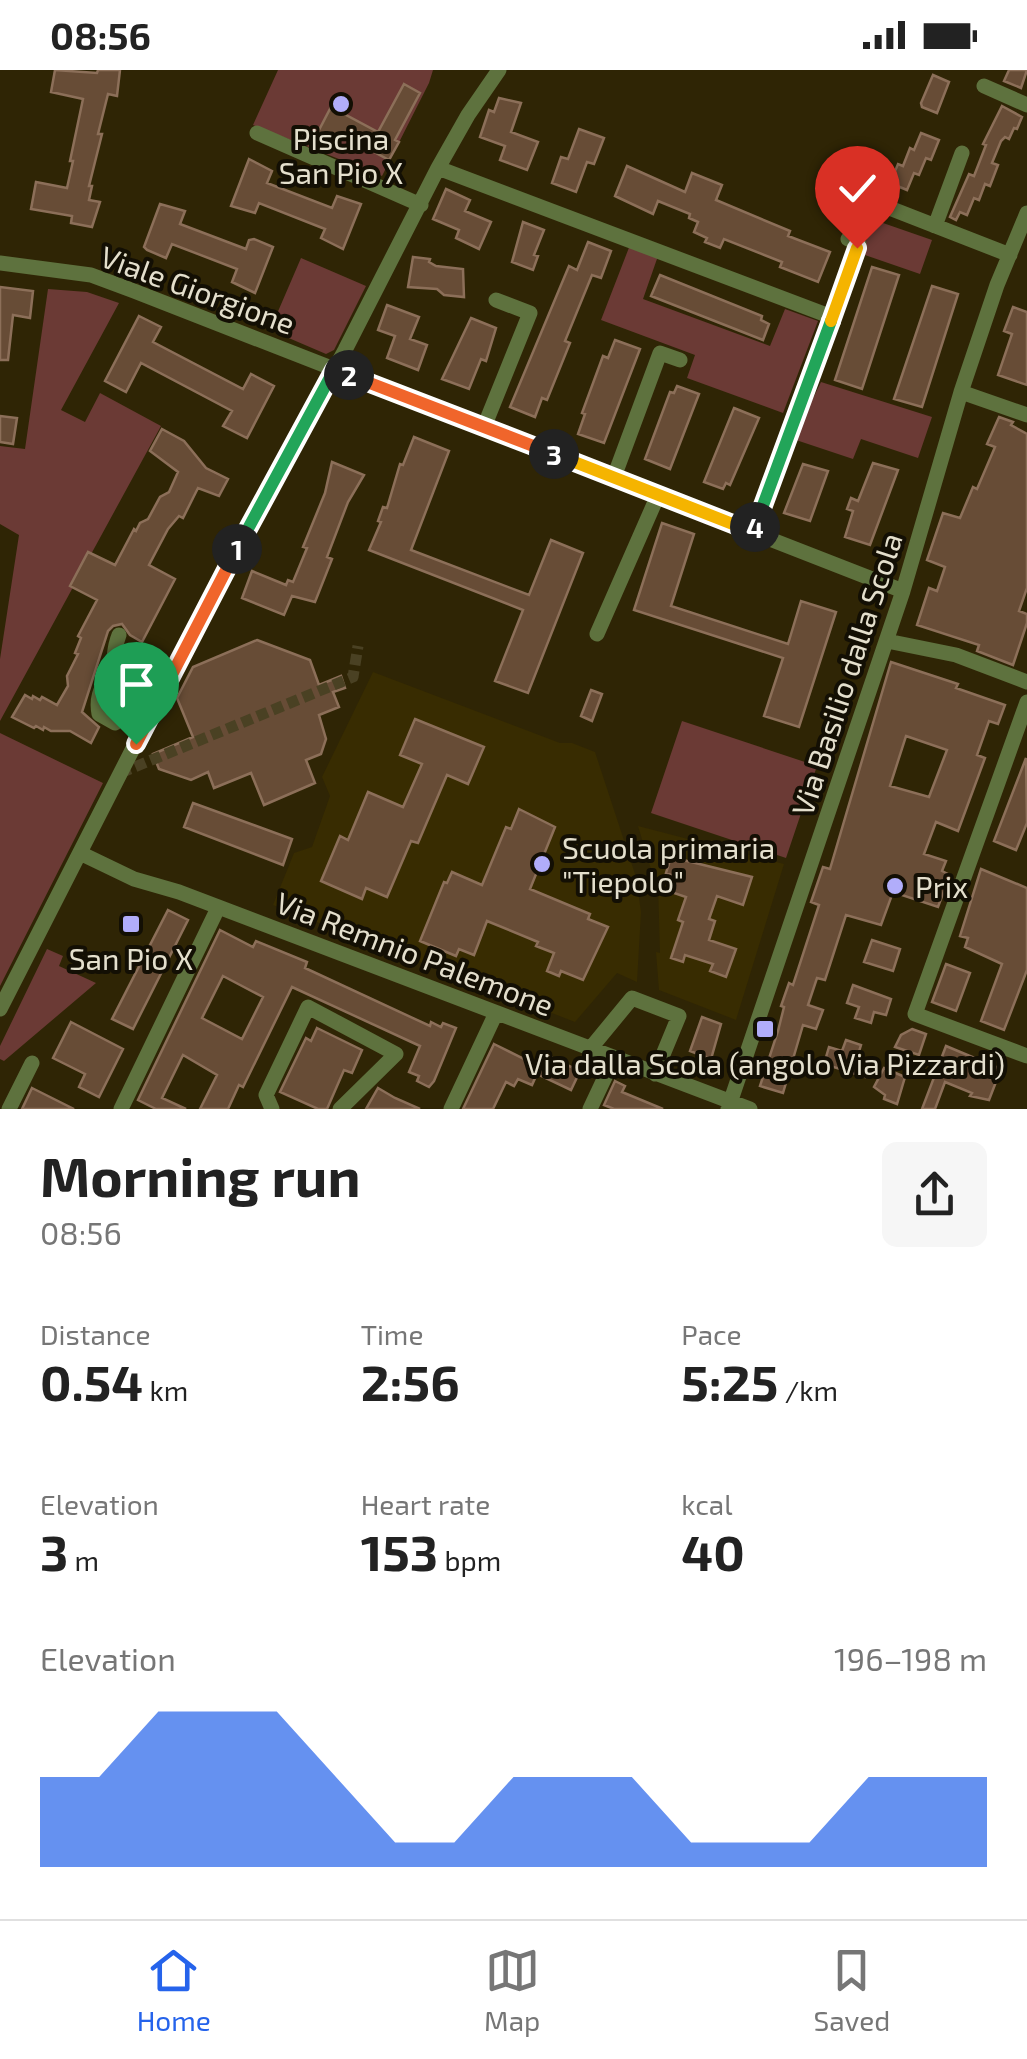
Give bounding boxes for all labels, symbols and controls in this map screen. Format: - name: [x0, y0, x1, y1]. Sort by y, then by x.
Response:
- text: 08:56: [50, 12, 151, 58]
- marker: Piscina San Pio X: [330, 93, 352, 115]
- place label: Piscina San Pio X: [279, 120, 403, 190]
- pin: [815, 146, 900, 249]
- icon: check: [830, 161, 885, 216]
- street label: Viale Giorgione: [96, 237, 300, 341]
- pin: 2: [324, 350, 374, 400]
- text: 2: [341, 358, 357, 392]
- pin: 3: [529, 429, 579, 479]
- text: 3: [546, 437, 562, 471]
- pin: 4: [730, 502, 780, 552]
- text: 4: [746, 510, 764, 544]
- pin: 1: [212, 524, 262, 574]
- street label: Via Basilio dalla Scola: [783, 528, 909, 820]
- text: 1: [231, 532, 243, 566]
- pin: [94, 642, 179, 745]
- icon: arrive: [109, 657, 164, 712]
- place label: Scuola primaria "Tiepolo": [562, 829, 775, 899]
- marker: Scuola primaria "Tiepolo": [531, 853, 553, 875]
- place label: Prix: [915, 868, 968, 904]
- marker: Prix: [884, 875, 906, 897]
- street label: Via Remnio Palemone: [271, 883, 559, 1023]
- marker: San Pio X: [120, 913, 142, 935]
- place label: San Pio X: [69, 940, 193, 976]
- marker: Via dalla Scola (angolo Via Pizzardi): [754, 1018, 776, 1040]
- place label: Via dalla Scola (angolo Via Pizzardi): [525, 1045, 1005, 1081]
- text: Morning run: [40, 1142, 361, 1208]
- button: share: [882, 1142, 987, 1247]
- text: 08:56: [40, 1213, 122, 1251]
- text: Distance: [40, 1317, 151, 1351]
- text: Time: [361, 1317, 423, 1351]
- text: Pace: [681, 1317, 742, 1351]
- text: 0.54: [40, 1351, 143, 1411]
- text: 2:56: [361, 1351, 460, 1411]
- text: 5:25: [681, 1351, 778, 1411]
- text: km: [143, 1373, 188, 1407]
- text: /km: [778, 1373, 838, 1407]
- text: Elevation: [40, 1487, 159, 1521]
- text: Heart rate: [361, 1487, 490, 1521]
- text: kcal: [681, 1487, 733, 1521]
- text: 3: [40, 1521, 68, 1581]
- text: 153: [361, 1521, 438, 1581]
- text: 40: [681, 1521, 745, 1581]
- text: m: [68, 1543, 99, 1577]
- text: bpm: [438, 1543, 501, 1577]
- text: Elevation: [40, 1639, 176, 1677]
- text: 196–198 m: [834, 1639, 987, 1677]
- tab: Home: [137, 1943, 211, 2037]
- tab: Map: [484, 1943, 540, 2037]
- tab: Saved: [814, 1943, 890, 2037]

